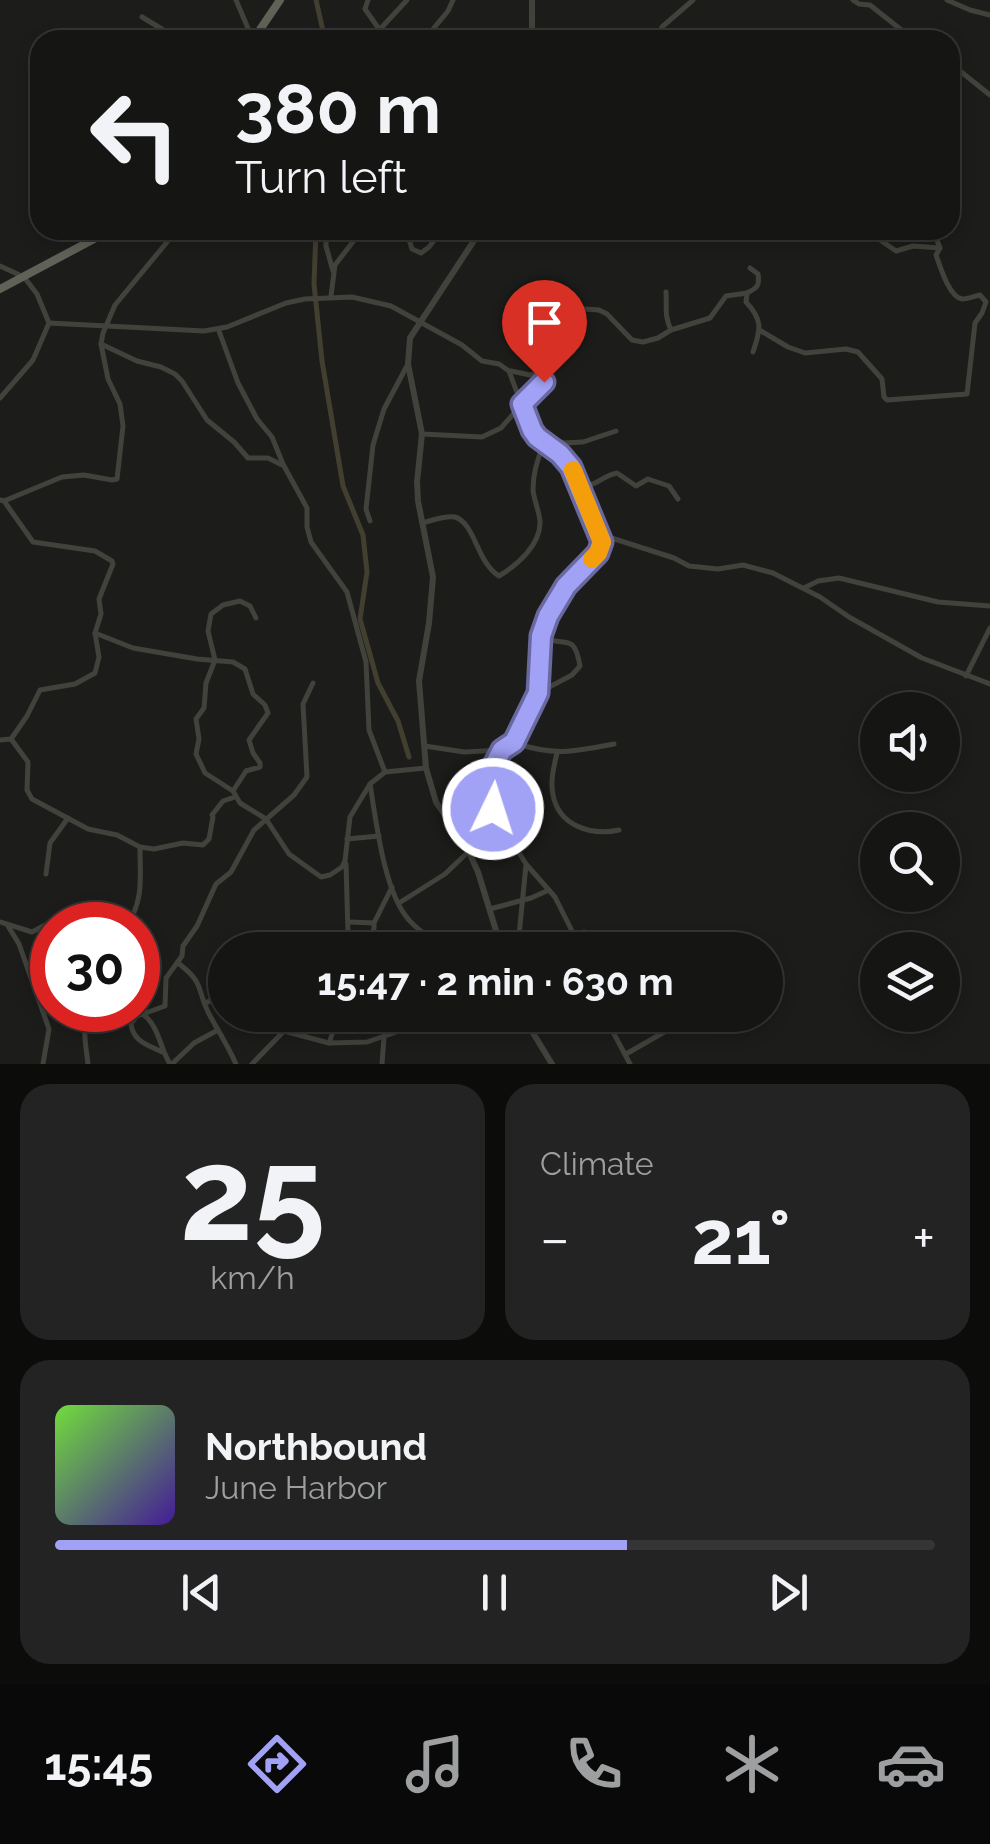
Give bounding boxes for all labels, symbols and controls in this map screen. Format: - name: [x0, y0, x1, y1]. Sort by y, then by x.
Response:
- text: 380 m: [235, 67, 441, 149]
- icon: left: [70, 70, 200, 200]
- text: Turn left: [235, 151, 407, 204]
- pin: [502, 280, 587, 383]
- icon: arrive: [517, 295, 572, 350]
- map controls: [860, 692, 960, 1032]
- button: sound: [860, 692, 960, 792]
- position arrow: [441, 757, 545, 861]
- button: search: [860, 812, 960, 912]
- speed limit sign: 30: [30, 902, 160, 1032]
- button: layers: [860, 932, 960, 1032]
- text: 15:47 · 2 min · 630 m: [317, 959, 674, 1004]
- text: 25: [180, 1118, 325, 1270]
- text: Climate: [540, 1145, 654, 1182]
- text: 21°: [691, 1193, 790, 1282]
- text: −: [540, 1206, 570, 1271]
- text: +: [912, 1206, 935, 1271]
- text: km/h: [210, 1259, 295, 1296]
- text: Northbound: [205, 1424, 427, 1469]
- text: June Harbor: [205, 1469, 387, 1506]
- icon: previous: [174, 1565, 229, 1620]
- icon: pause: [467, 1565, 522, 1620]
- icon: next: [761, 1565, 816, 1620]
- icon: directions: [242, 1729, 312, 1799]
- icon: music: [400, 1729, 470, 1799]
- icon: phone: [559, 1729, 629, 1799]
- icon: climate: [717, 1729, 787, 1799]
- icon: car: [876, 1729, 946, 1799]
- text: 15:45: [44, 1738, 153, 1791]

